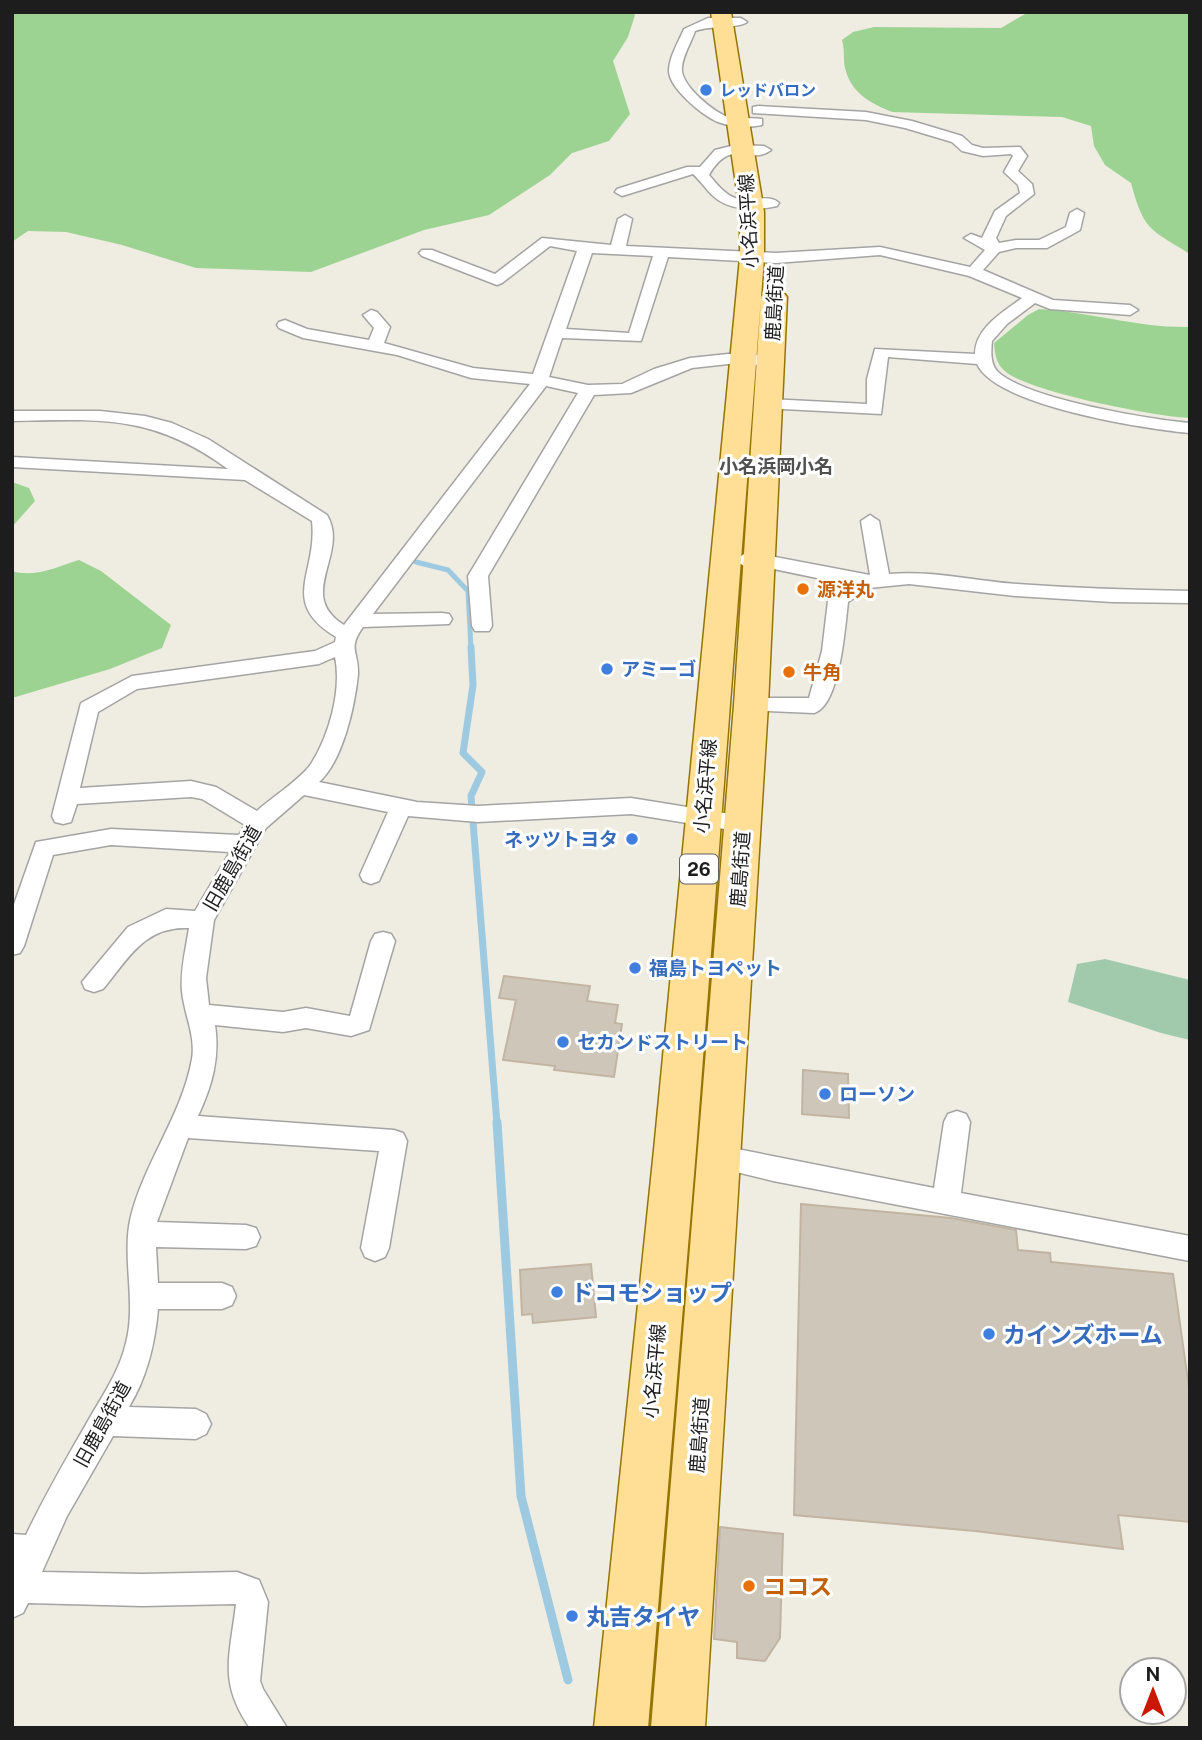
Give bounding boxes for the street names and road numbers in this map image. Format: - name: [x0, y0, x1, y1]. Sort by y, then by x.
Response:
- street label: 小名浜平線: [735, 173, 761, 269]
- street label: 鹿島街道: [761, 264, 787, 342]
- street label: 小名浜平線: [690, 738, 720, 834]
- street label: 旧鹿島街道: [199, 821, 265, 915]
- street label: 鹿島街道: [726, 830, 754, 908]
- road number: 26: [680, 854, 718, 884]
- street label: 小名浜平線: [639, 1323, 669, 1419]
- street label: 旧鹿島街道: [69, 1377, 135, 1471]
- street label: 鹿島街道: [685, 1396, 713, 1474]

